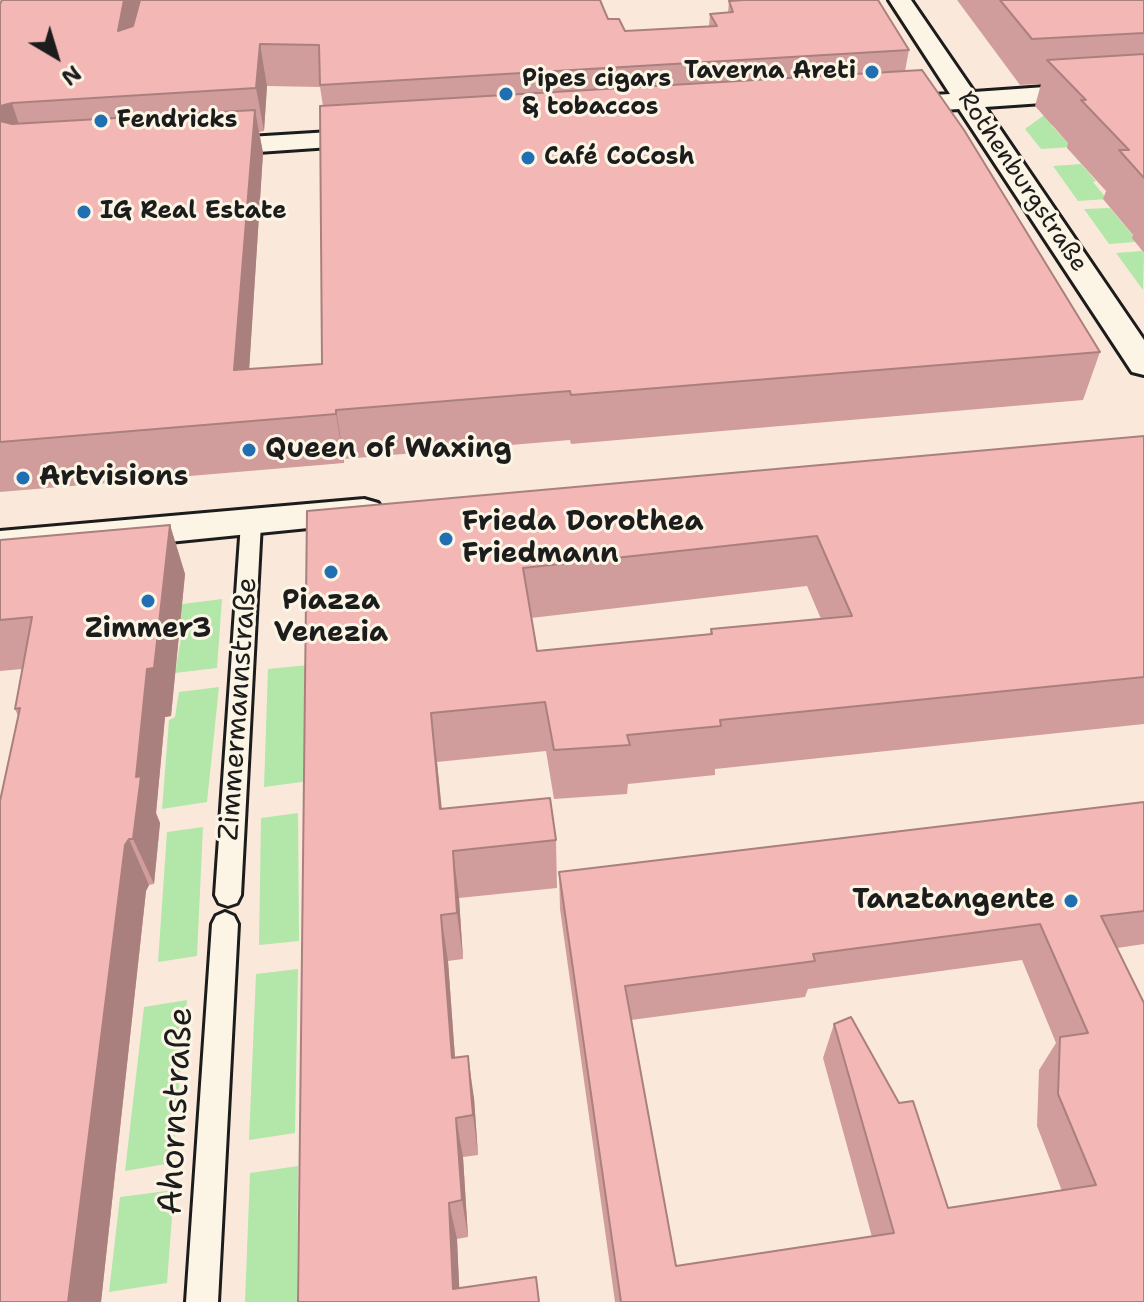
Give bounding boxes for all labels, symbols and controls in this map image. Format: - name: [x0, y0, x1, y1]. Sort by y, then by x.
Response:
- north arrow: [16, 16, 96, 96]
- place label: Taverna Areti: [684, 58, 856, 86]
- text: N: [55, 59, 87, 92]
- marker: Taverna Areti: [863, 63, 881, 81]
- place label: Pipes cigars & tobaccos: [522, 66, 671, 122]
- marker: Pipes cigars & tobaccos: [497, 85, 515, 103]
- street label: Rothenburgstraße: [951, 86, 1093, 278]
- place label: Fendricks: [117, 107, 237, 135]
- marker: Fendricks: [92, 112, 110, 130]
- place label: Café CoCosh: [544, 144, 694, 172]
- marker: Café CoCosh: [519, 149, 537, 167]
- place label: IG Real Estate: [100, 198, 287, 226]
- marker: IG Real Estate: [75, 203, 93, 221]
- place label: Queen of Waxing: [265, 433, 512, 467]
- marker: Queen of Waxing: [240, 441, 258, 459]
- place label: Artvisions: [39, 461, 188, 495]
- marker: Artvisions: [14, 469, 32, 487]
- place label: Frieda Dorothea Friedmann: [462, 506, 704, 572]
- marker: Frieda Dorothea Friedmann: [437, 530, 455, 548]
- marker: Piazza Venezia: [322, 563, 340, 581]
- street label: Zimmermannstraße: [213, 576, 265, 842]
- place label: Piazza Venezia: [274, 585, 388, 651]
- marker: Zimmer3: [139, 592, 157, 610]
- place label: Zimmer3: [85, 613, 211, 647]
- place label: Tanztangente: [852, 884, 1055, 918]
- marker: Tanztangente: [1062, 892, 1080, 910]
- street label: Ahornstraße: [151, 1006, 203, 1216]

